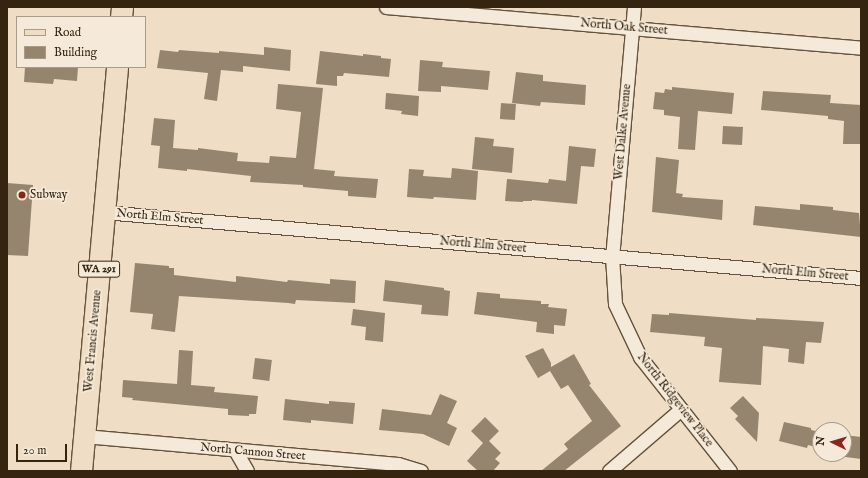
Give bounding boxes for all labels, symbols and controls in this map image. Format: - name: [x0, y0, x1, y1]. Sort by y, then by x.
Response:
- legend: [16, 16, 146, 68]
- street label: North Oak Street: [580, 16, 668, 38]
- text: Road: [54, 25, 81, 40]
- text: Building: [54, 45, 97, 60]
- street label: West Dalke Avenue: [612, 83, 634, 181]
- place label: Subway: [30, 188, 68, 202]
- marker: Subway: [17, 190, 27, 200]
- street label: North Elm Street: [116, 206, 204, 228]
- street label: North Elm Street: [439, 234, 527, 256]
- road number: WA 291: [78, 260, 120, 278]
- street label: North Elm Street: [761, 262, 849, 284]
- street label: West Francis Avenue: [81, 289, 105, 393]
- street label: North Ridgeview Place: [634, 350, 716, 450]
- north arrow: [812, 422, 852, 462]
- scale bar: [18, 436, 69, 462]
- text: N: [814, 436, 828, 446]
- street label: North Cannon Street: [200, 440, 306, 464]
- text: 20 m: [23, 443, 46, 458]

